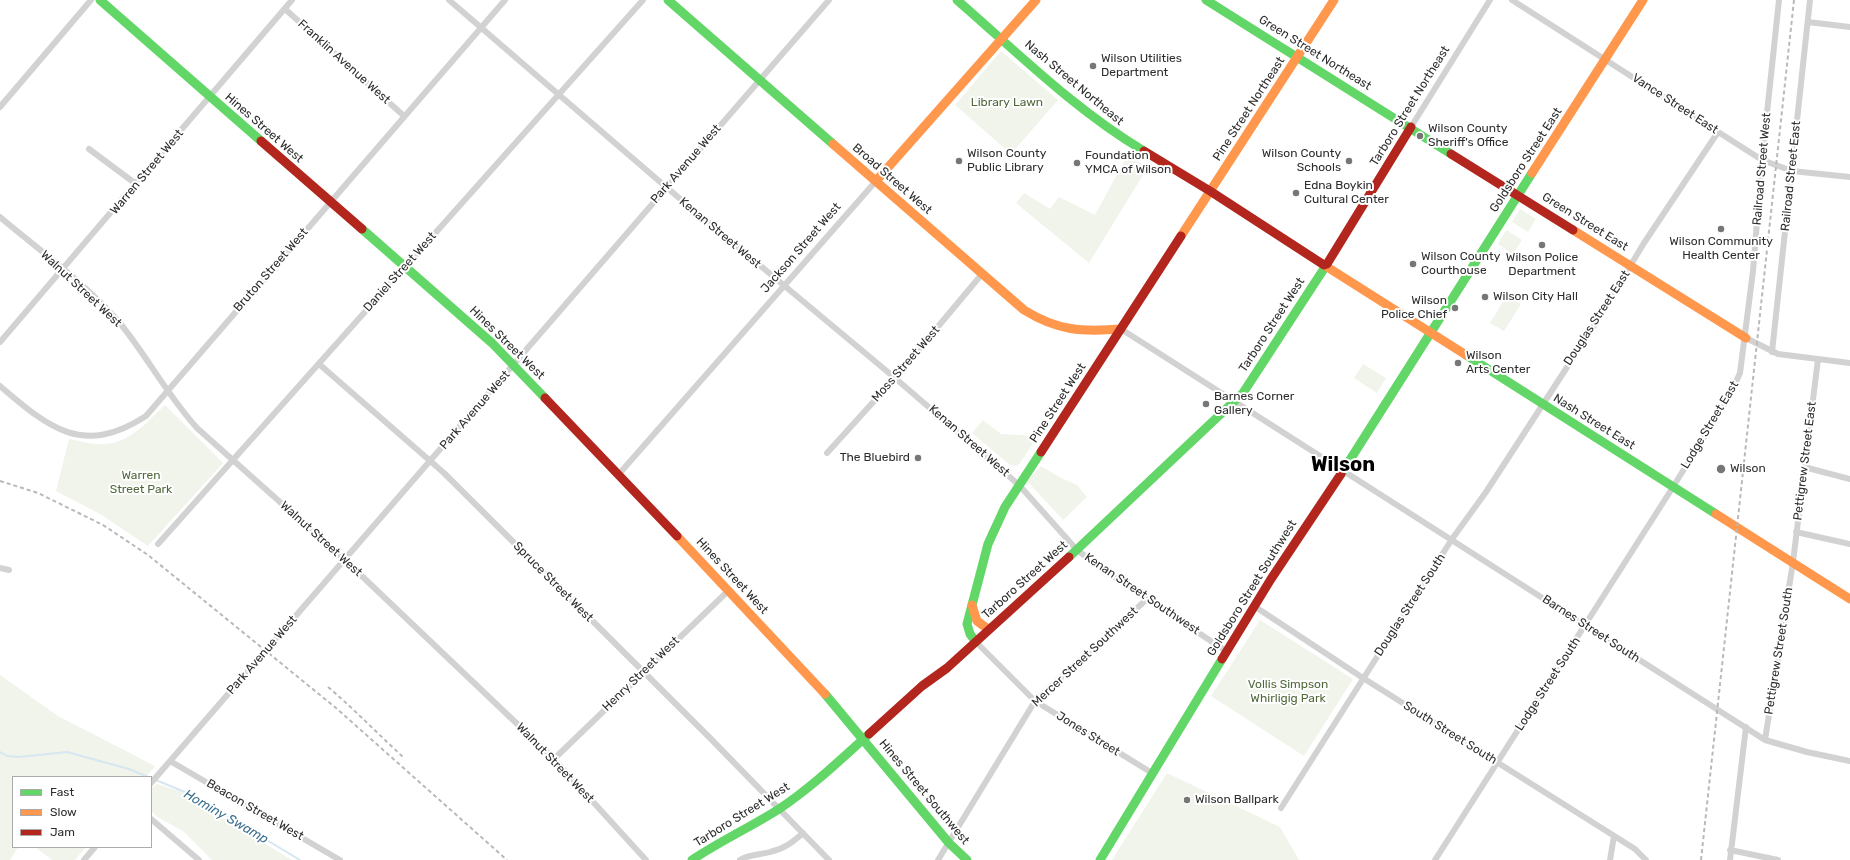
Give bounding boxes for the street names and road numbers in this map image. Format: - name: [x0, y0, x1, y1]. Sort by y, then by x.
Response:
- street label: Green Street Northeast: [1256, 12, 1374, 94]
- street label: Franklin Avenue West: [295, 17, 393, 107]
- street label: Nash Street Northeast: [1022, 37, 1126, 129]
- street label: Tarboro Street Northeast: [1367, 43, 1453, 169]
- street label: Pine Street Northeast: [1210, 54, 1288, 164]
- street label: Vance Street East: [1629, 71, 1721, 137]
- street label: Hines Street West: [222, 90, 306, 166]
- street label: Goldsboro Street East: [1487, 105, 1565, 215]
- street label: Railroad Street West: [1750, 112, 1774, 226]
- street label: Railroad Street East: [1778, 120, 1804, 232]
- street label: Park Avenue West: [648, 122, 724, 206]
- street label: Warren Street West: [107, 127, 187, 217]
- street label: Broad Street West: [849, 141, 935, 217]
- street label: Green Street East: [1539, 190, 1631, 254]
- street label: Kenan Street West: [676, 195, 764, 271]
- street label: Jackson Street West: [758, 200, 844, 296]
- street label: Bruton Street West: [231, 225, 311, 315]
- street label: Daniel Street West: [360, 229, 440, 315]
- street label: Walnut Street West: [37, 248, 125, 330]
- street label: Douglas Street East: [1561, 268, 1633, 368]
- street label: Tarboro Street West: [1236, 275, 1308, 375]
- street label: Hines Street West: [466, 303, 548, 383]
- street label: Moss Street West: [869, 323, 943, 405]
- street label: Pine Street West: [1027, 360, 1089, 446]
- street label: Park Avenue West: [437, 368, 513, 452]
- street label: Lodge Street East: [1678, 379, 1742, 471]
- street label: Nash Street East: [1550, 391, 1638, 453]
- street label: Pettigrew Street East: [1791, 401, 1819, 521]
- street label: Kenan Street West: [926, 402, 1012, 480]
- street label: Walnut Street West: [277, 498, 365, 580]
- street label: Goldsboro Street Southwest: [1204, 517, 1300, 659]
- street label: Hines Street West: [693, 535, 771, 617]
- street label: Tarboro Street West: [979, 538, 1071, 622]
- street label: Spruce Street West: [510, 539, 596, 625]
- street label: Kenan Street Southwest: [1082, 550, 1202, 638]
- street label: Douglas Street South: [1371, 551, 1449, 659]
- street label: Pettigrew Street South: [1762, 586, 1796, 716]
- street label: Barnes Street South: [1540, 592, 1642, 666]
- street label: Mercer Street Southwest: [1029, 604, 1141, 710]
- street label: Park Avenue West: [224, 613, 300, 697]
- street label: Henry Street West: [600, 634, 682, 714]
- street label: Lodge Street South: [1512, 635, 1584, 733]
- street label: South Street South: [1401, 698, 1499, 768]
- street label: Jones Street: [1054, 709, 1122, 759]
- street label: Walnut Street West: [513, 720, 597, 806]
- street label: Hines Street Southwest: [876, 737, 972, 847]
- street label: Beacon Street West: [204, 776, 306, 844]
- street label: Tarboro Street West: [692, 780, 792, 850]

